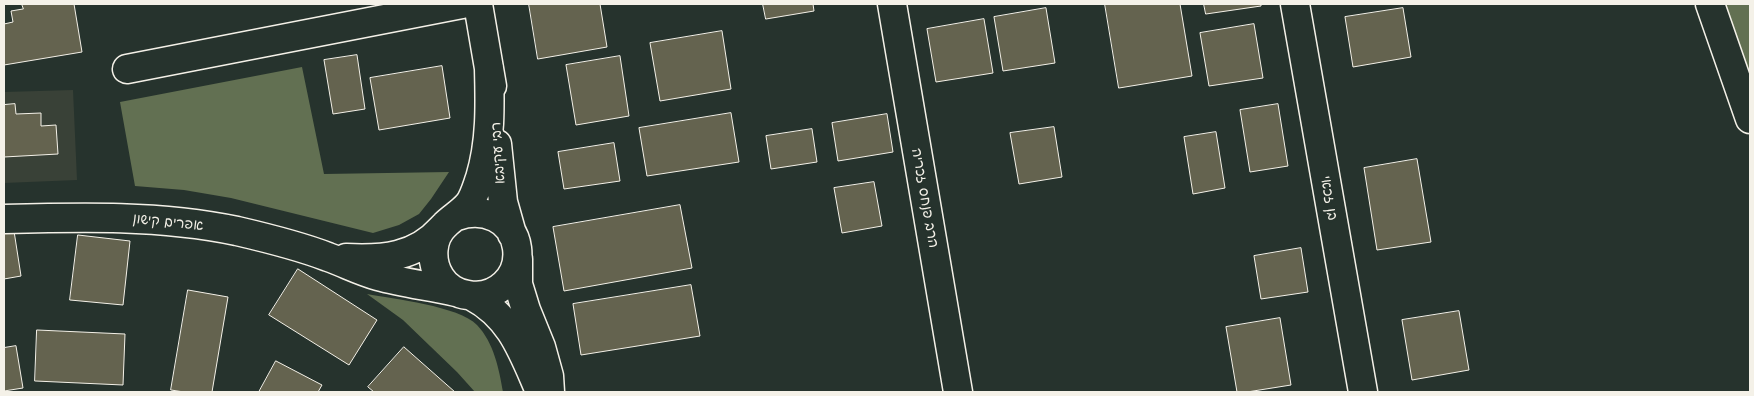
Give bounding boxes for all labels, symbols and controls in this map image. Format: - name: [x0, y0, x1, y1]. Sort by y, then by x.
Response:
- street label: רבי עקיבא: [487, 121, 509, 185]
- street label: הרב פנחס זכריה: [908, 147, 942, 249]
- street label: בן זכאי: [1317, 175, 1341, 221]
- street label: אפרים קישון: [132, 210, 204, 234]

